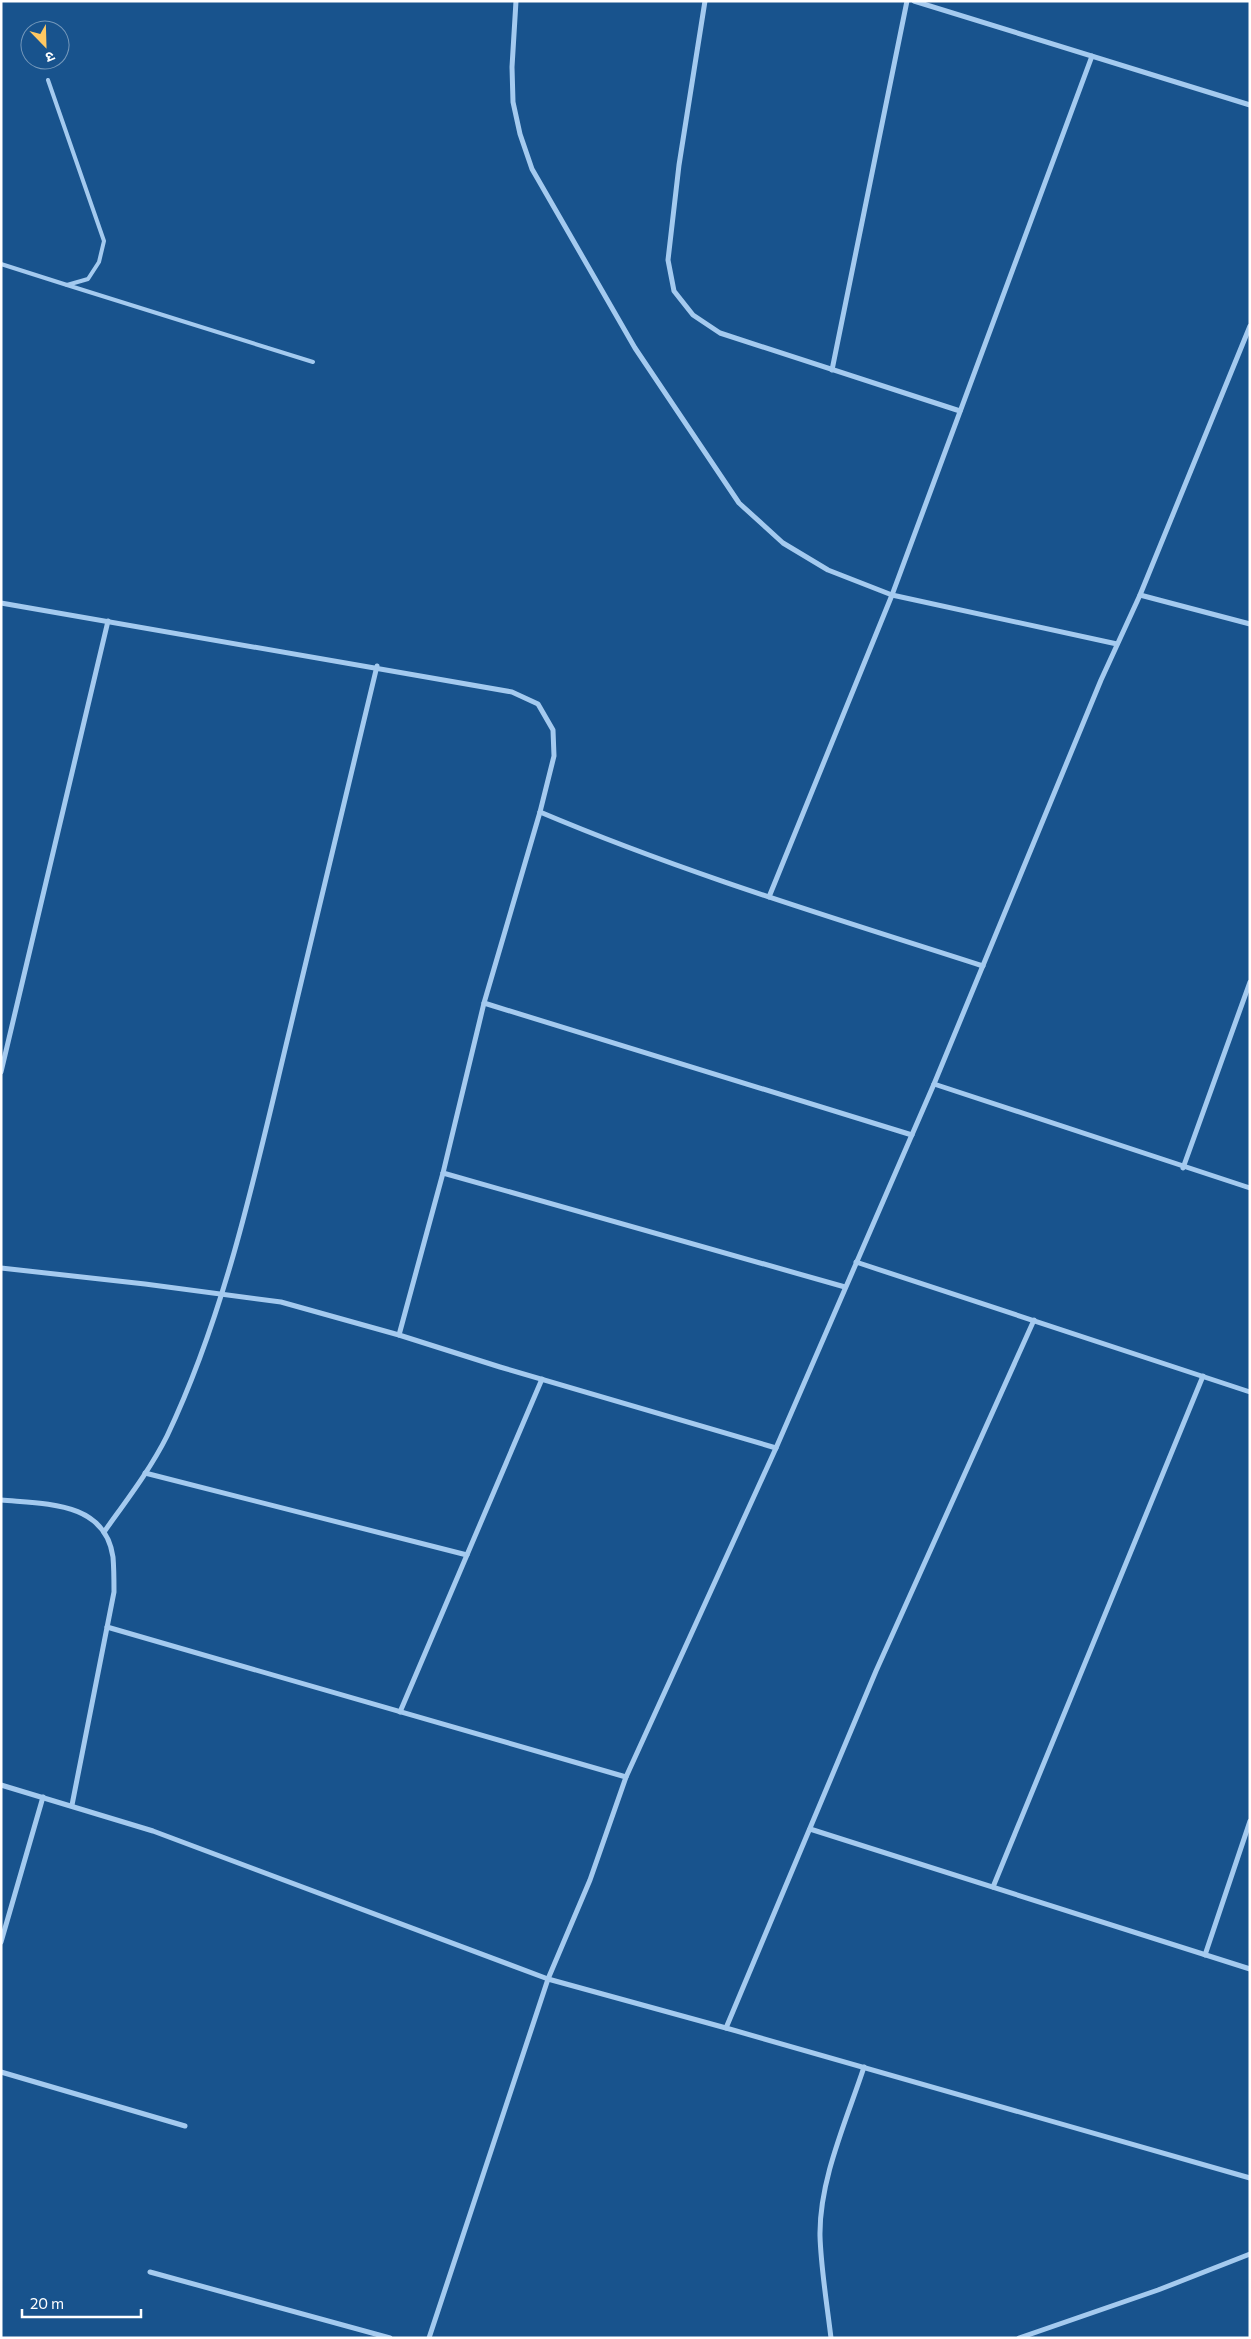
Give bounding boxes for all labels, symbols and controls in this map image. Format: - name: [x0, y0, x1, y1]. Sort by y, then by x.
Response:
- north arrow: [20, 20, 70, 70]
- text: उ: [42, 48, 57, 67]
- scale bar: [22, 2286, 141, 2318]
- text: 20 m: [30, 2294, 64, 2312]

